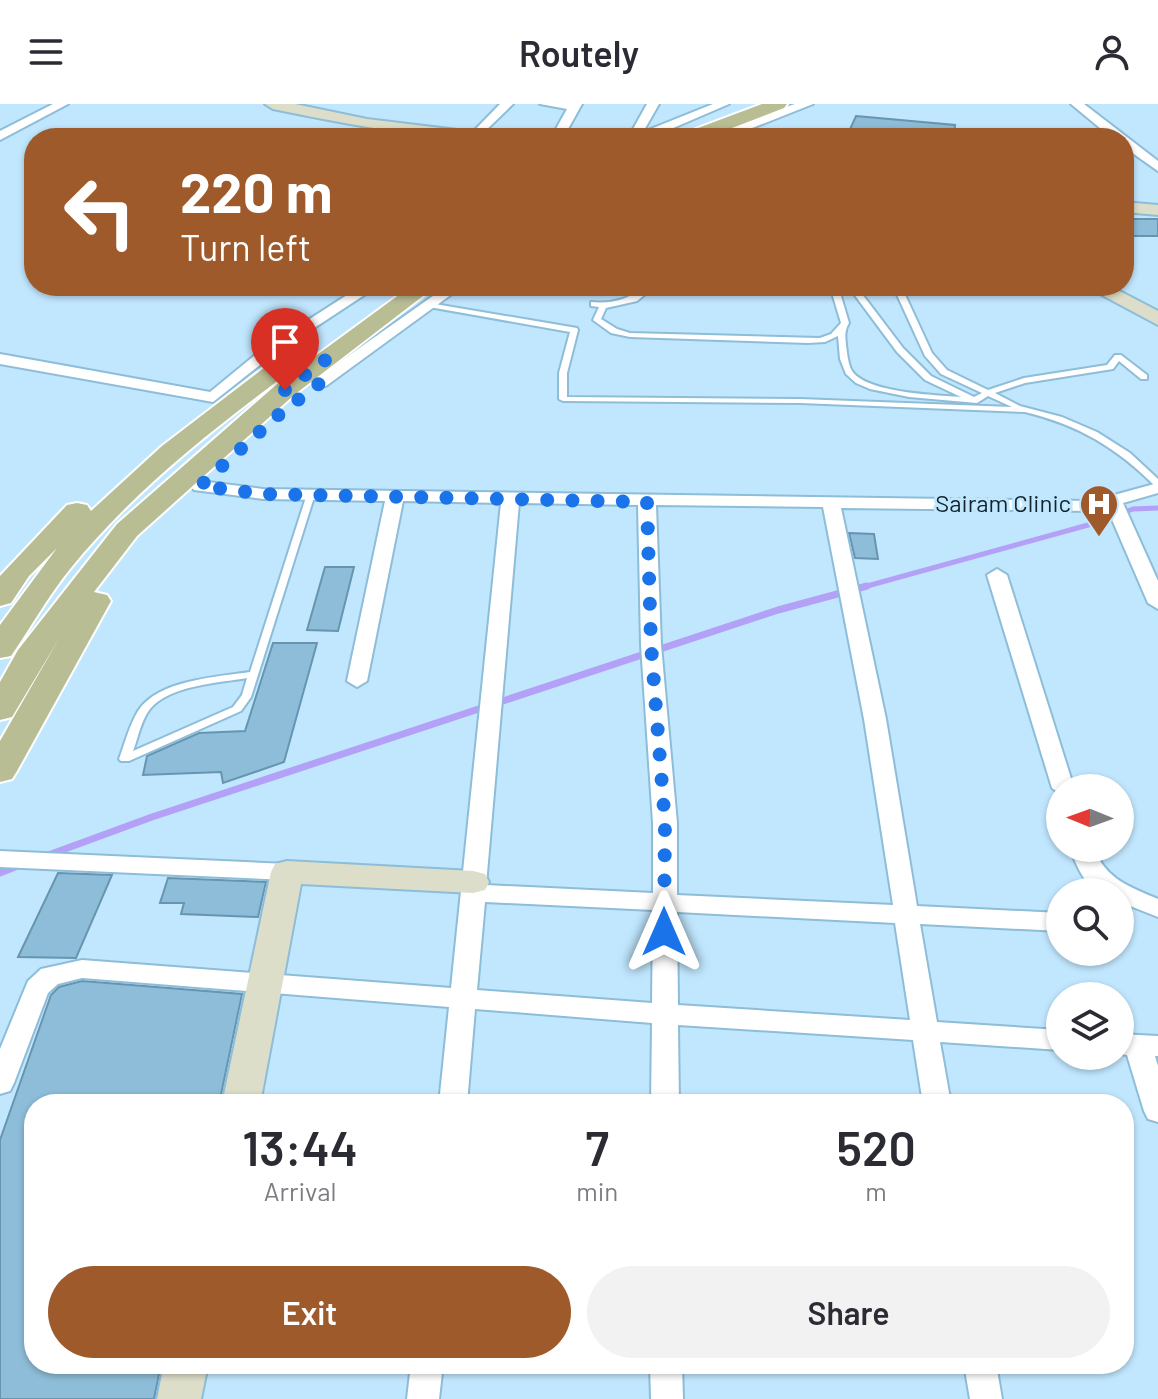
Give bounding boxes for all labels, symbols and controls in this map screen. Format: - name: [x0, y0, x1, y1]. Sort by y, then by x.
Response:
- icon: menu: [24, 30, 68, 74]
- icon: person: [1090, 30, 1134, 74]
- text: Routely: [519, 31, 639, 74]
- text: 220 m: [180, 157, 333, 224]
- icon: left: [48, 160, 152, 264]
- text: Turn left: [180, 225, 311, 268]
- pin: [251, 308, 319, 390]
- icon: arrive: [263, 320, 307, 364]
- hospital icon: Sairam Clinic: [1078, 483, 1120, 538]
- place label: Sairam Clinic: [935, 488, 1071, 517]
- north arrow: [1046, 774, 1134, 862]
- map controls: [1046, 774, 1134, 1070]
- button: search: [1046, 878, 1134, 966]
- position arrow: [622, 890, 706, 974]
- button: layers: [1046, 982, 1134, 1070]
- text: 13:44: [242, 1118, 358, 1176]
- text: 7: [586, 1118, 609, 1176]
- text: 520: [837, 1118, 916, 1176]
- text: Arrival: [264, 1175, 336, 1206]
- text: min: [576, 1175, 618, 1206]
- text: m: [865, 1175, 887, 1206]
- button: Exit: [48, 1266, 571, 1358]
- button: Share: [587, 1266, 1110, 1358]

